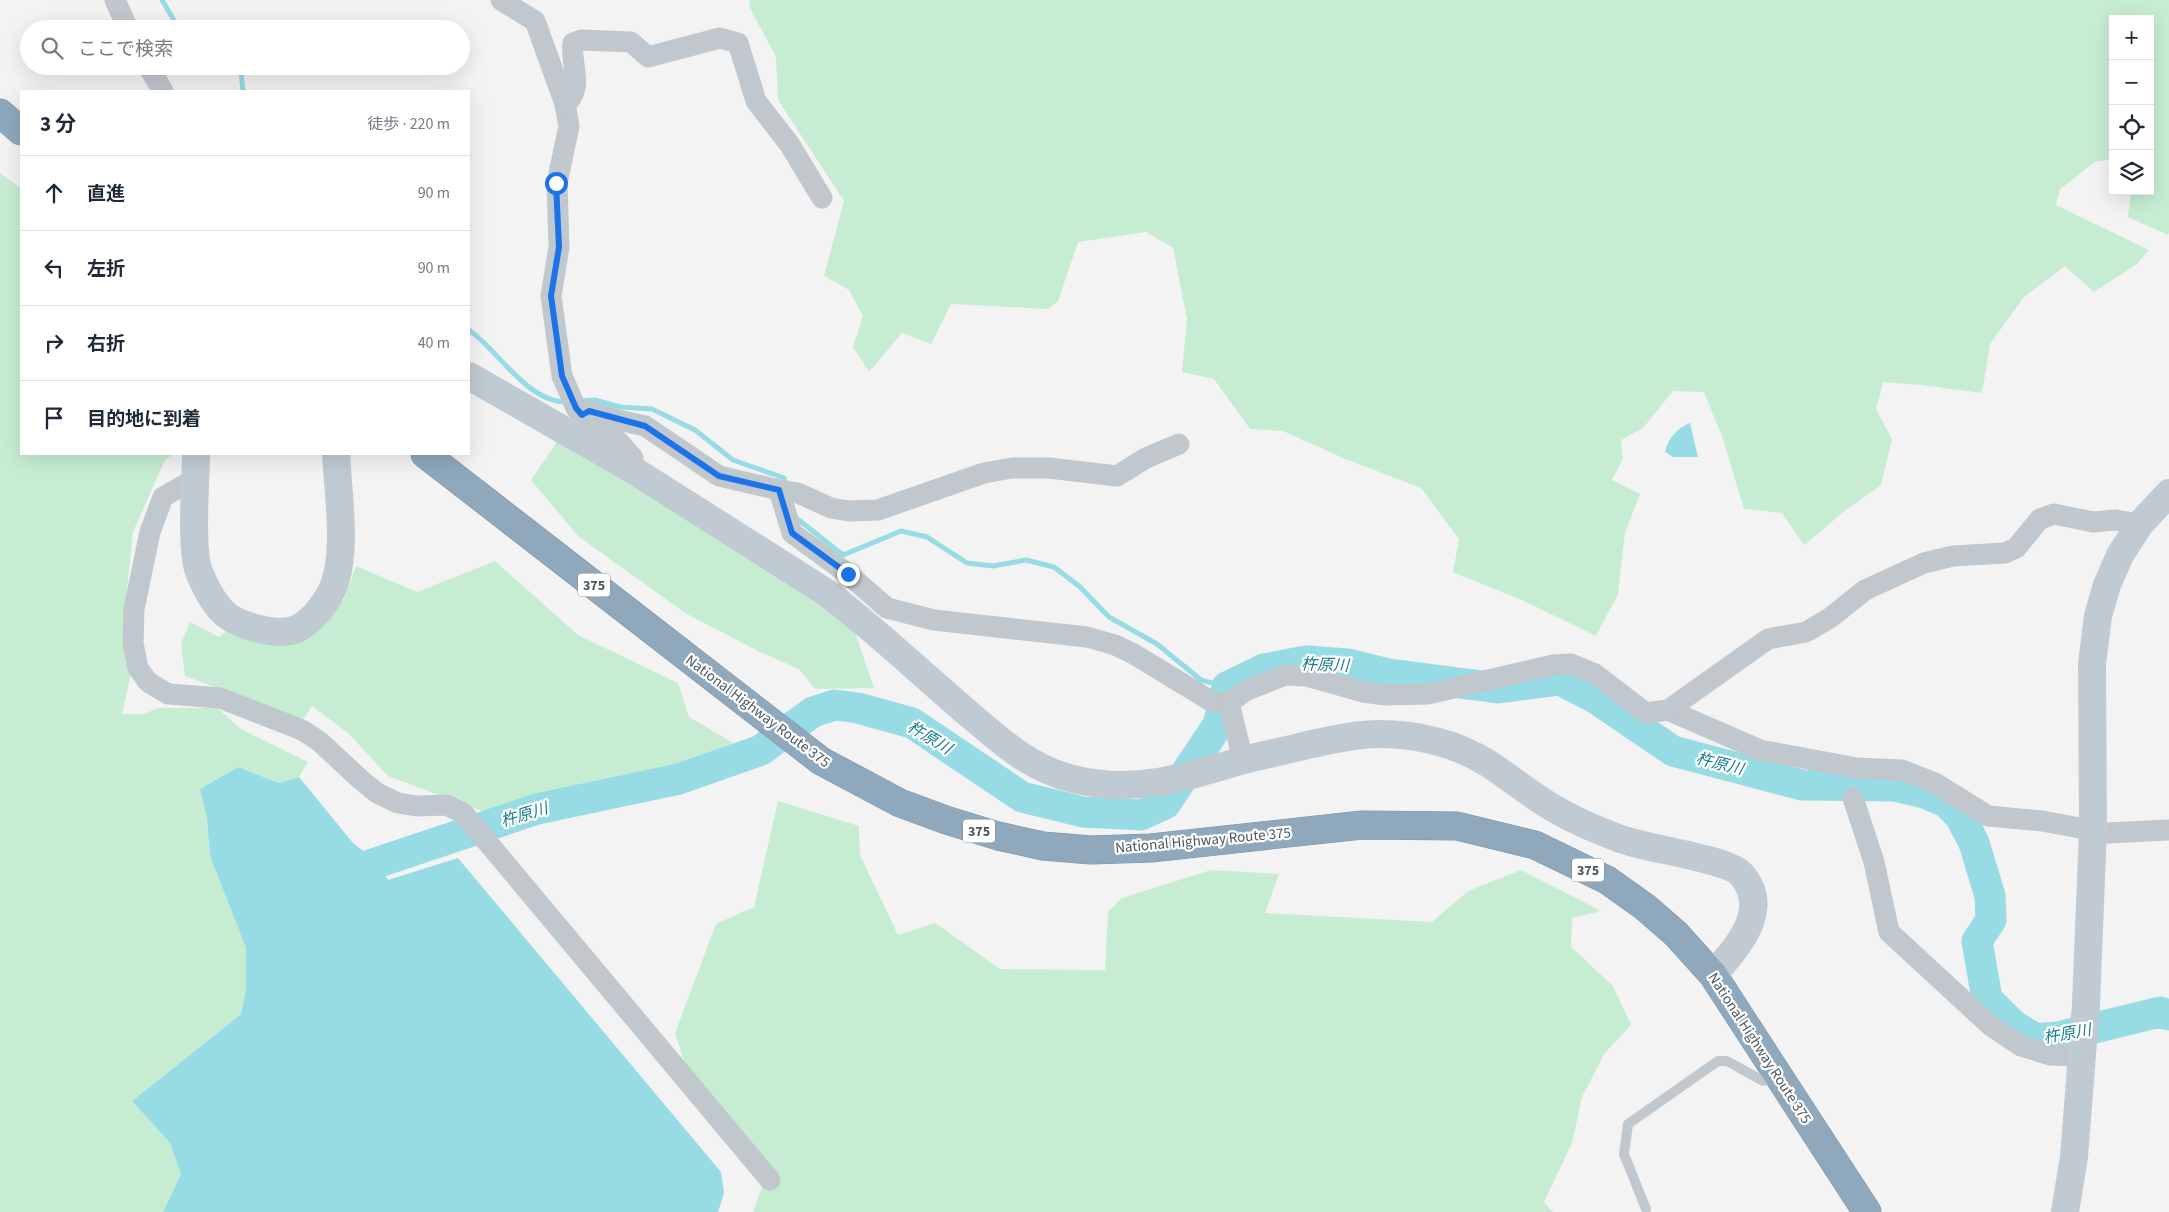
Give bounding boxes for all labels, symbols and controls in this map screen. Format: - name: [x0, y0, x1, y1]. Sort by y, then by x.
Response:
- map controls: [2109, 15, 2154, 195]
- button: +: [2109, 15, 2154, 60]
- search box: [20, 20, 470, 75]
- icon: search: [38, 34, 66, 62]
- text: ここで検索: [78, 36, 173, 63]
- button: −: [2109, 60, 2154, 105]
- button: locate: [2109, 105, 2154, 150]
- text: 3 分: [40, 109, 76, 139]
- text: 徒歩 · 220 m: [367, 113, 450, 135]
- button: layers: [2109, 150, 2154, 195]
- route start: [545, 172, 568, 195]
- icon: ahead: [40, 179, 68, 207]
- text: 直進: [87, 181, 125, 208]
- text: 90 m: [418, 182, 450, 204]
- icon: left: [40, 254, 68, 282]
- text: 左折: [87, 256, 125, 283]
- text: 90 m: [418, 257, 450, 279]
- icon: right: [40, 329, 68, 357]
- text: 右折: [87, 331, 125, 358]
- text: 40 m: [418, 332, 450, 354]
- icon: arrive: [40, 404, 68, 432]
- text: 目的地に到着: [87, 406, 201, 433]
- route end: [837, 563, 860, 586]
- road number: 375: [578, 574, 610, 596]
- street label: National Highway Route 375: [681, 650, 834, 773]
- water label: 杵原川: [1301, 653, 1351, 677]
- water label: 杵原川: [903, 716, 957, 761]
- water label: 杵原川: [1694, 747, 1748, 781]
- water label: 杵原川: [498, 797, 552, 832]
- road number: 375: [963, 819, 995, 842]
- street label: National Highway Route 375: [1114, 822, 1292, 859]
- road number: 375: [1572, 858, 1604, 882]
- street label: National Highway Route 375: [1703, 969, 1816, 1128]
- water label: 杵原川: [2042, 1019, 2095, 1049]

